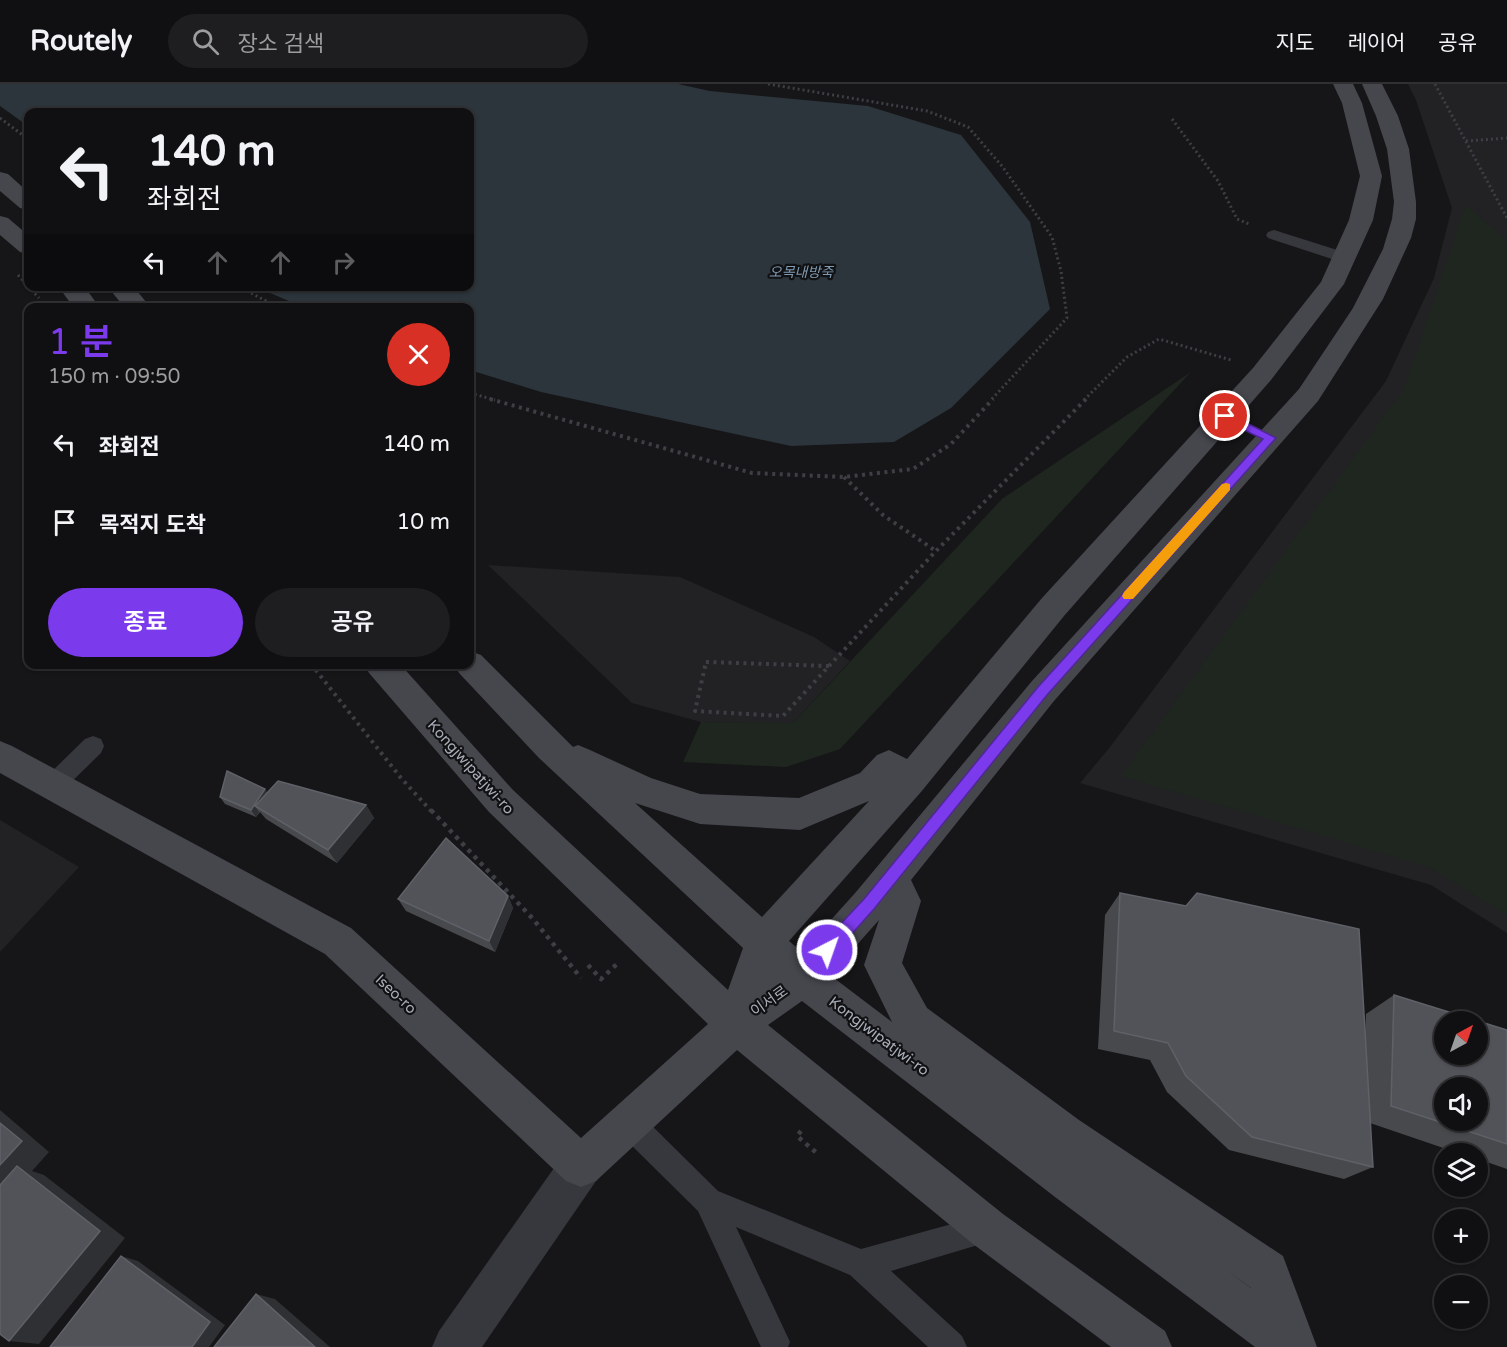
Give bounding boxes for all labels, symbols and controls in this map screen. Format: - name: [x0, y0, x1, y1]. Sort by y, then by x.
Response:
- search box: [168, 14, 588, 68]
- text: Routely: [30, 24, 132, 58]
- icon: search: [189, 25, 222, 58]
- text: 장소 검색: [237, 31, 324, 57]
- text: 지도: [1276, 31, 1314, 56]
- text: 레이어: [1347, 31, 1405, 56]
- text: 공유: [1438, 31, 1477, 56]
- text: 140 m: [147, 126, 276, 177]
- icon: left: [48, 132, 126, 210]
- text: 좌회전: [147, 183, 222, 216]
- icon: left: [138, 246, 171, 279]
- icon: ahead: [201, 246, 234, 279]
- icon: ahead: [264, 246, 297, 279]
- icon: right: [327, 246, 360, 279]
- water label: 오목내방죽: [769, 264, 834, 281]
- text: 1 분: [48, 321, 113, 364]
- button: close: [387, 323, 450, 386]
- text: 150 m · 09:50: [48, 365, 180, 389]
- pin: [1199, 390, 1250, 441]
- icon: arrive: [1208, 399, 1241, 432]
- icon: left: [48, 428, 81, 461]
- text: 140 m: [383, 431, 450, 457]
- text: 좌회전: [99, 434, 160, 460]
- icon: arrive: [48, 506, 81, 539]
- text: 10 m: [396, 509, 450, 535]
- text: 목적지 도착: [99, 512, 206, 538]
- button: 종료: [48, 588, 243, 657]
- button: 공유: [255, 588, 450, 657]
- street label: Kongjwipatjwi-ro: [424, 716, 518, 818]
- position arrow: [795, 918, 859, 982]
- street label: Iseo-ro: [372, 970, 420, 1018]
- street label: 이서로: [747, 982, 791, 1020]
- street label: Kongjwipatjwi-ro: [825, 992, 933, 1080]
- north arrow: [1434, 1011, 1488, 1065]
- map controls: [1434, 1011, 1488, 1329]
- button: sound: [1434, 1077, 1488, 1131]
- button: layers: [1434, 1143, 1488, 1197]
- button: +: [1434, 1209, 1488, 1263]
- button: −: [1434, 1275, 1488, 1329]

